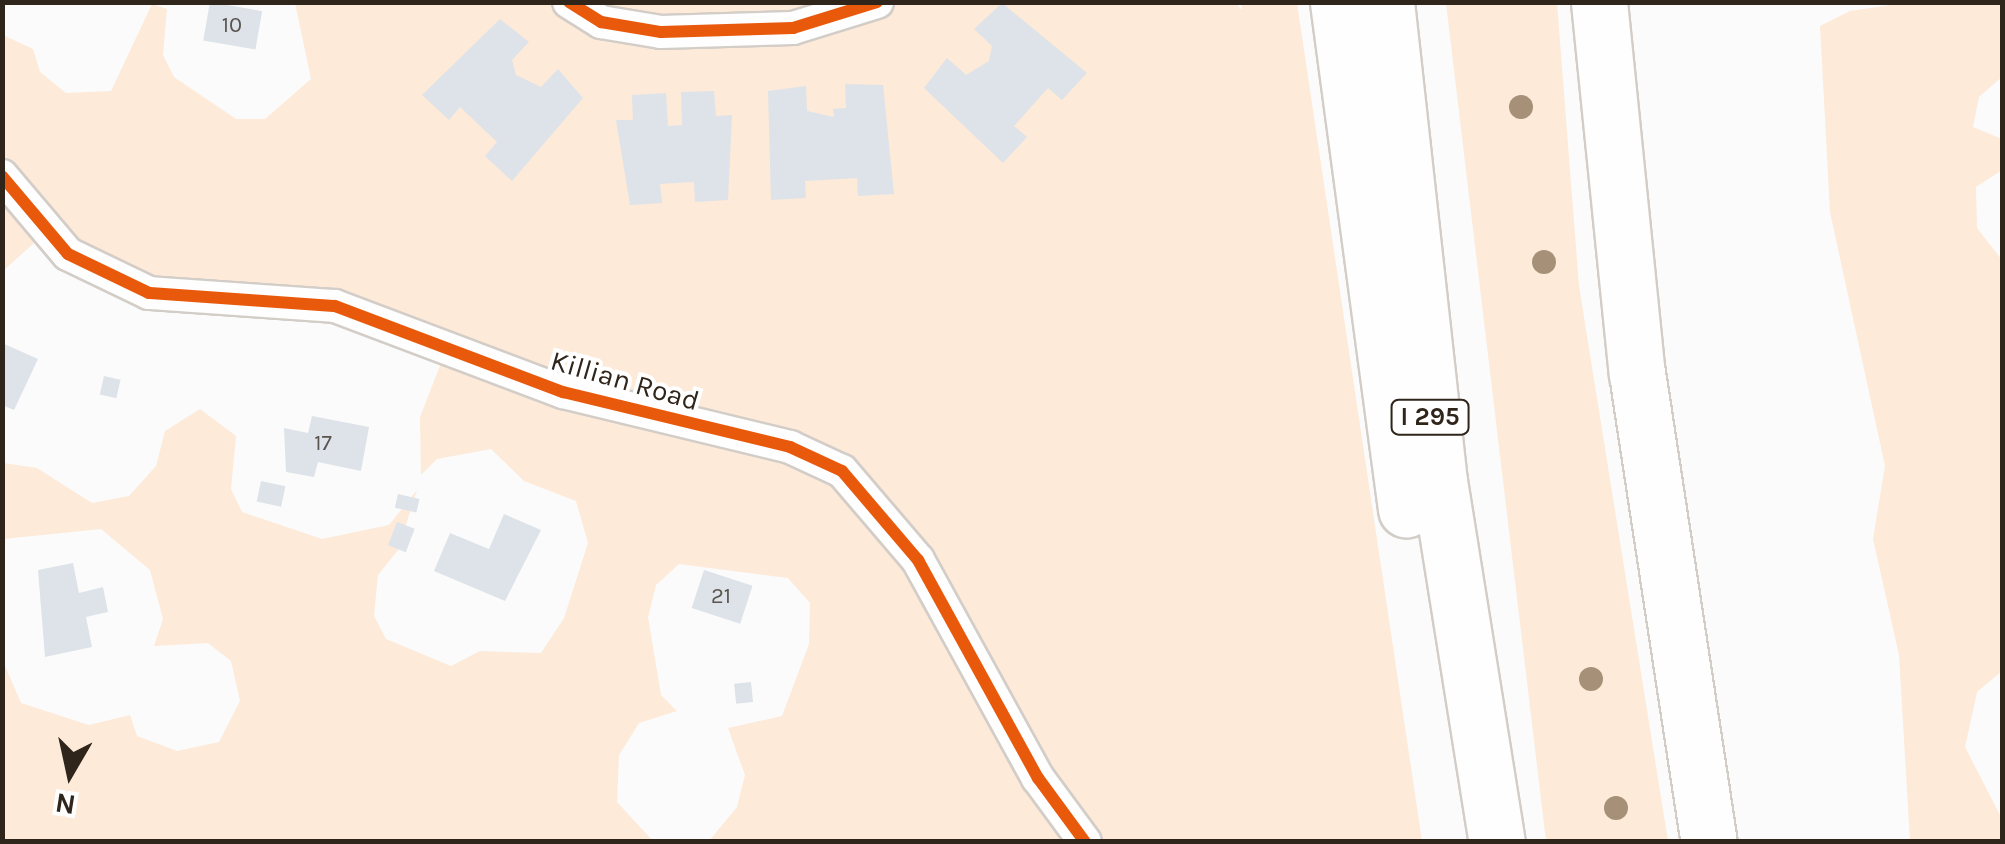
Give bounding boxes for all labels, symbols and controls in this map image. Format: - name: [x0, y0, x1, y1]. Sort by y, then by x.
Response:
- house number: 10: [222, 13, 242, 39]
- street label: Killian Road: [547, 344, 703, 418]
- road number: I 295: [1390, 397, 1470, 437]
- house number: 17: [314, 431, 332, 457]
- house number: 21: [711, 584, 731, 610]
- north arrow: [20, 724, 120, 824]
- text: N: [53, 786, 78, 822]

